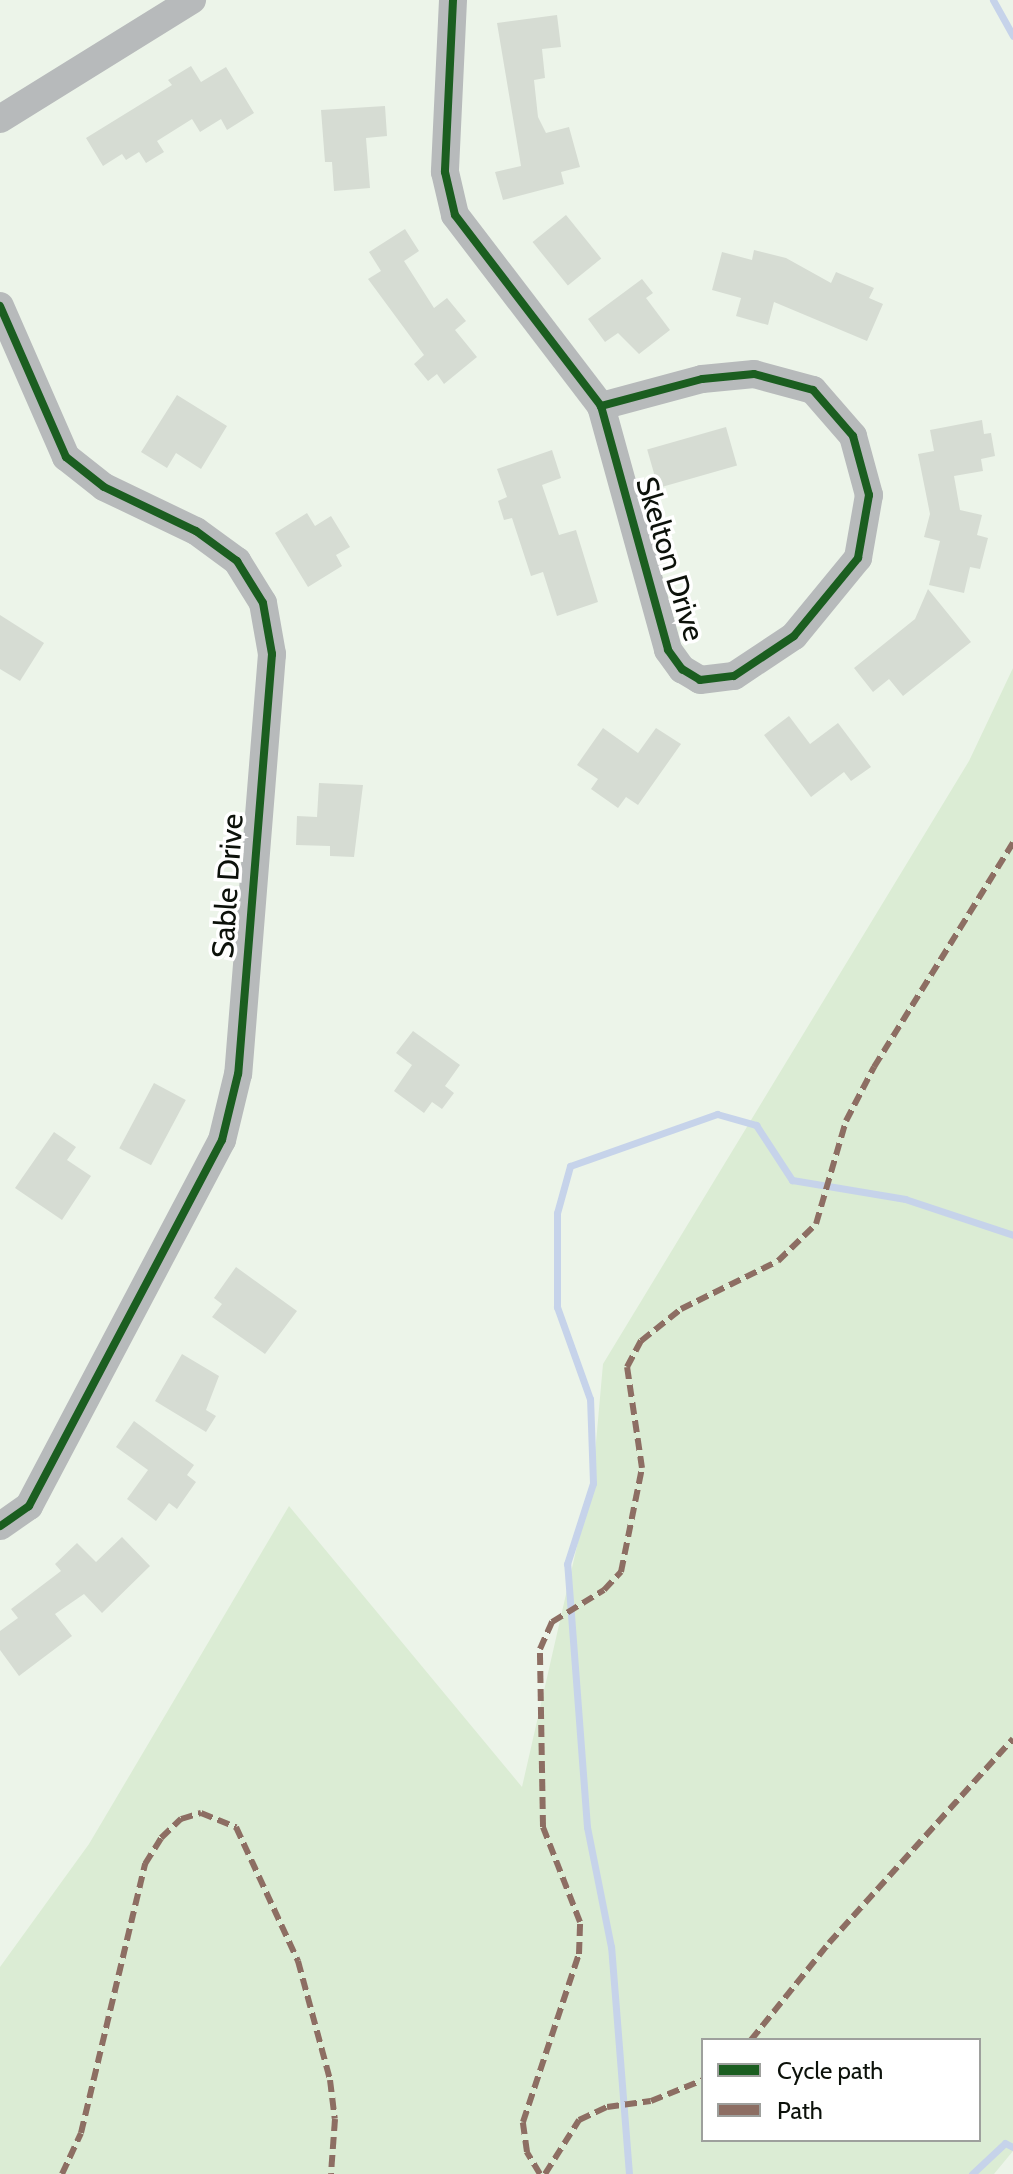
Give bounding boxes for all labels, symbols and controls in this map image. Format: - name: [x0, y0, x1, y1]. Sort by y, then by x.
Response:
- street label: Skelton Drive: [628, 473, 712, 645]
- street label: Sable Drive: [205, 812, 251, 960]
- legend: [701, 2038, 981, 2142]
- text: Cycle path: [777, 2056, 883, 2085]
- text: Path: [777, 2096, 823, 2125]

